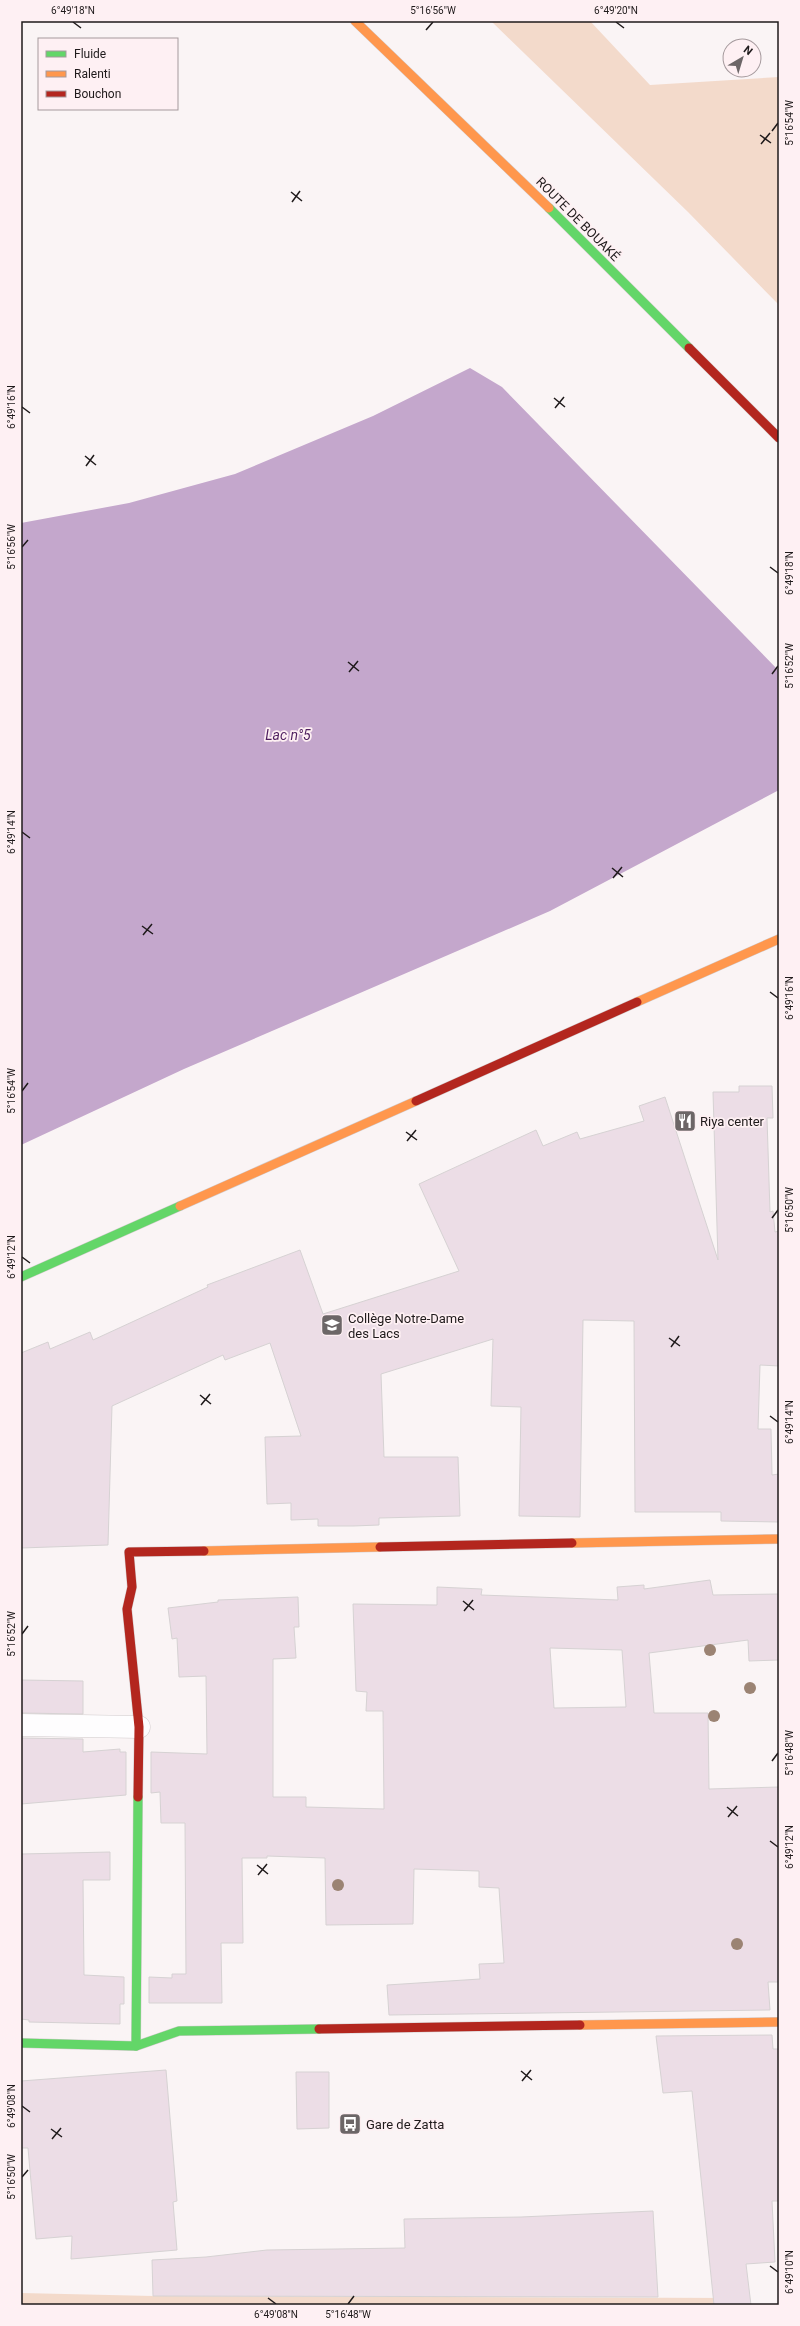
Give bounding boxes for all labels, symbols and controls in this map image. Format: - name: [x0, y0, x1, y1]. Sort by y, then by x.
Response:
- text: 6°49'18"N: [51, 5, 95, 16]
- text: 5°16'56"W: [410, 5, 456, 16]
- text: 6°49'20"N: [594, 5, 638, 16]
- legend: [38, 38, 178, 110]
- north arrow: [722, 38, 762, 78]
- text: N: [741, 43, 755, 58]
- text: Fluide: [74, 47, 106, 61]
- text: Ralenti: [74, 67, 111, 81]
- text: Bouchon: [74, 87, 121, 101]
- text: 5°16'54"W: [784, 100, 795, 146]
- street label: ROUTE DE BOUAKÉ: [533, 174, 623, 264]
- text: 6°49'16"N: [6, 385, 17, 429]
- text: 5°16'56"W: [6, 524, 17, 570]
- text: 6°49'18"N: [784, 551, 795, 595]
- text: 5°16'52"W: [784, 643, 795, 689]
- water label: Lac n°5: [265, 727, 311, 743]
- text: 6°49'14"N: [6, 810, 17, 854]
- text: 6°49'16"N: [784, 976, 795, 1020]
- text: 5°16'54"W: [6, 1068, 17, 1114]
- restaurant icon: Riya center: [672, 1108, 698, 1134]
- place label: Riya center: [700, 1114, 765, 1129]
- text: 5°16'50"W: [784, 1187, 795, 1233]
- text: 6°49'12"N: [6, 1235, 17, 1279]
- place label: Collège Notre-Dame des Lacs: [348, 1311, 464, 1341]
- school or university icon: Collège Notre-Dame des Lacs: [319, 1312, 345, 1338]
- text: 6°49'14"N: [784, 1400, 795, 1444]
- text: 5°16'52"W: [6, 1611, 17, 1657]
- text: 5°16'48"W: [784, 1730, 795, 1776]
- text: 6°49'12"N: [784, 1825, 795, 1869]
- text: 6°49'08"N: [6, 2084, 17, 2128]
- bus stop icon: Gare de Zatta: [337, 2111, 363, 2137]
- place label: Gare de Zatta: [366, 2117, 444, 2132]
- text: 5°16'50"W: [6, 2154, 17, 2200]
- text: 6°49'10"N: [784, 2250, 795, 2294]
- text: 6°49'08"N: [254, 2309, 298, 2320]
- text: 5°16'48"W: [325, 2309, 371, 2320]

